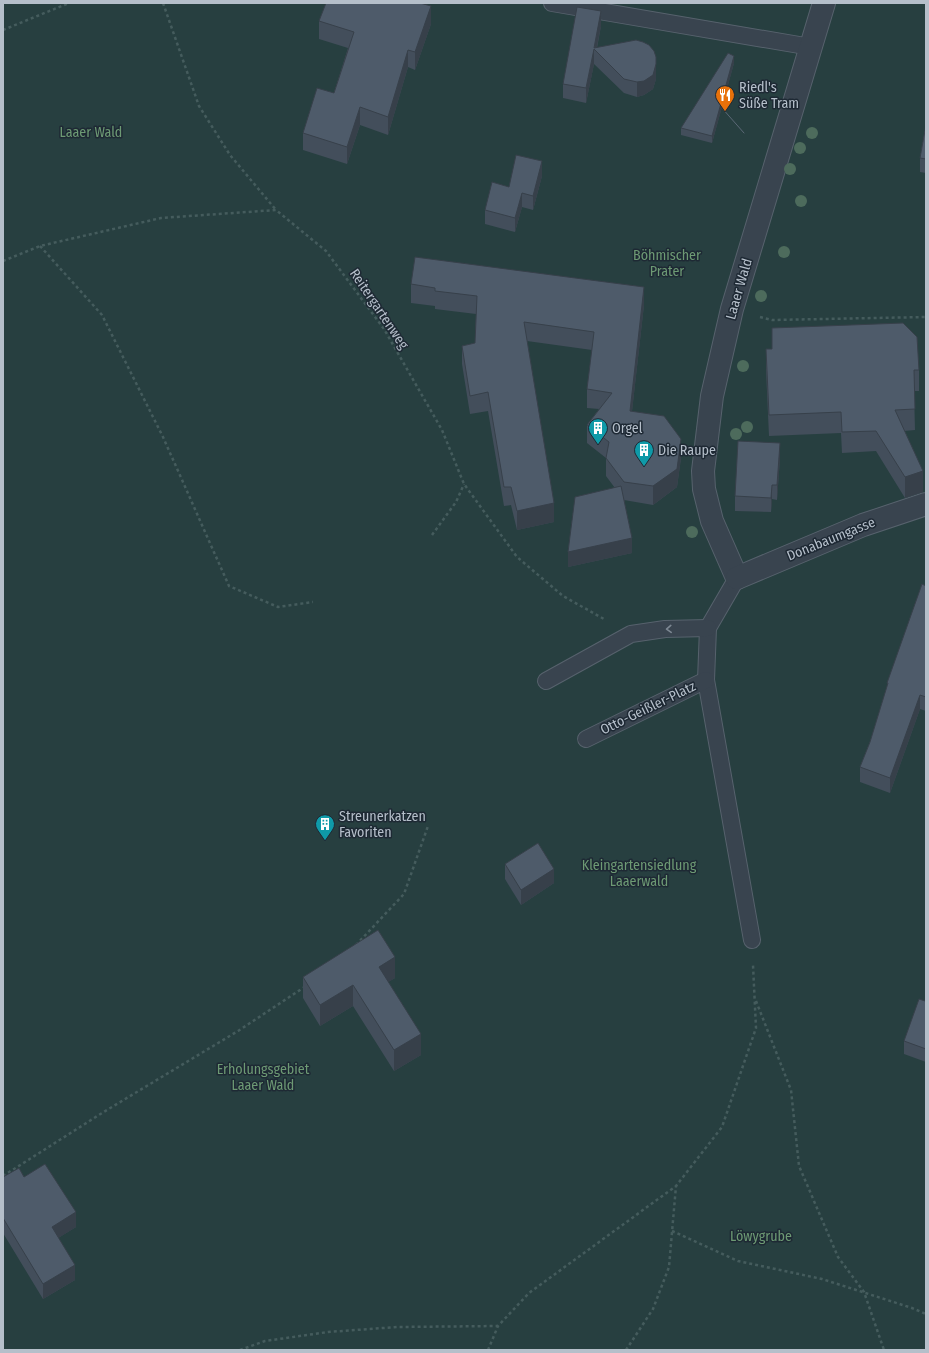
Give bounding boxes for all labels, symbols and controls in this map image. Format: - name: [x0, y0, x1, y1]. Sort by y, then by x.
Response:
- place label: Riedl's Süße Tram: [739, 79, 799, 112]
- restaurant icon: Riedl's Süße Tram: [714, 84, 736, 112]
- park label: Laaer Wald: [60, 124, 122, 141]
- park label: Böhmischer Prater: [633, 247, 701, 280]
- street label: Laaer Wald: [722, 256, 756, 322]
- street label: Reitergartenweg: [346, 266, 412, 353]
- building icon: Orgel: [587, 417, 609, 445]
- place label: Orgel: [612, 420, 643, 437]
- building icon: Die Raupe: [633, 439, 655, 467]
- place label: Die Raupe: [658, 442, 716, 459]
- street label: Donabaumgasse: [784, 514, 878, 564]
- one-way arrow: [666, 625, 672, 633]
- street label: Otto-Geißler-Platz: [597, 677, 699, 738]
- place label: Streunerkatzen Favoriten: [339, 808, 426, 841]
- building icon: Streunerkatzen Favoriten: [314, 813, 336, 841]
- park label: Kleingartensiedlung Laaerwald: [582, 857, 697, 890]
- park label: Erholungsgebiet Laaer Wald: [217, 1061, 310, 1094]
- park label: Löwygrube: [730, 1228, 792, 1245]

